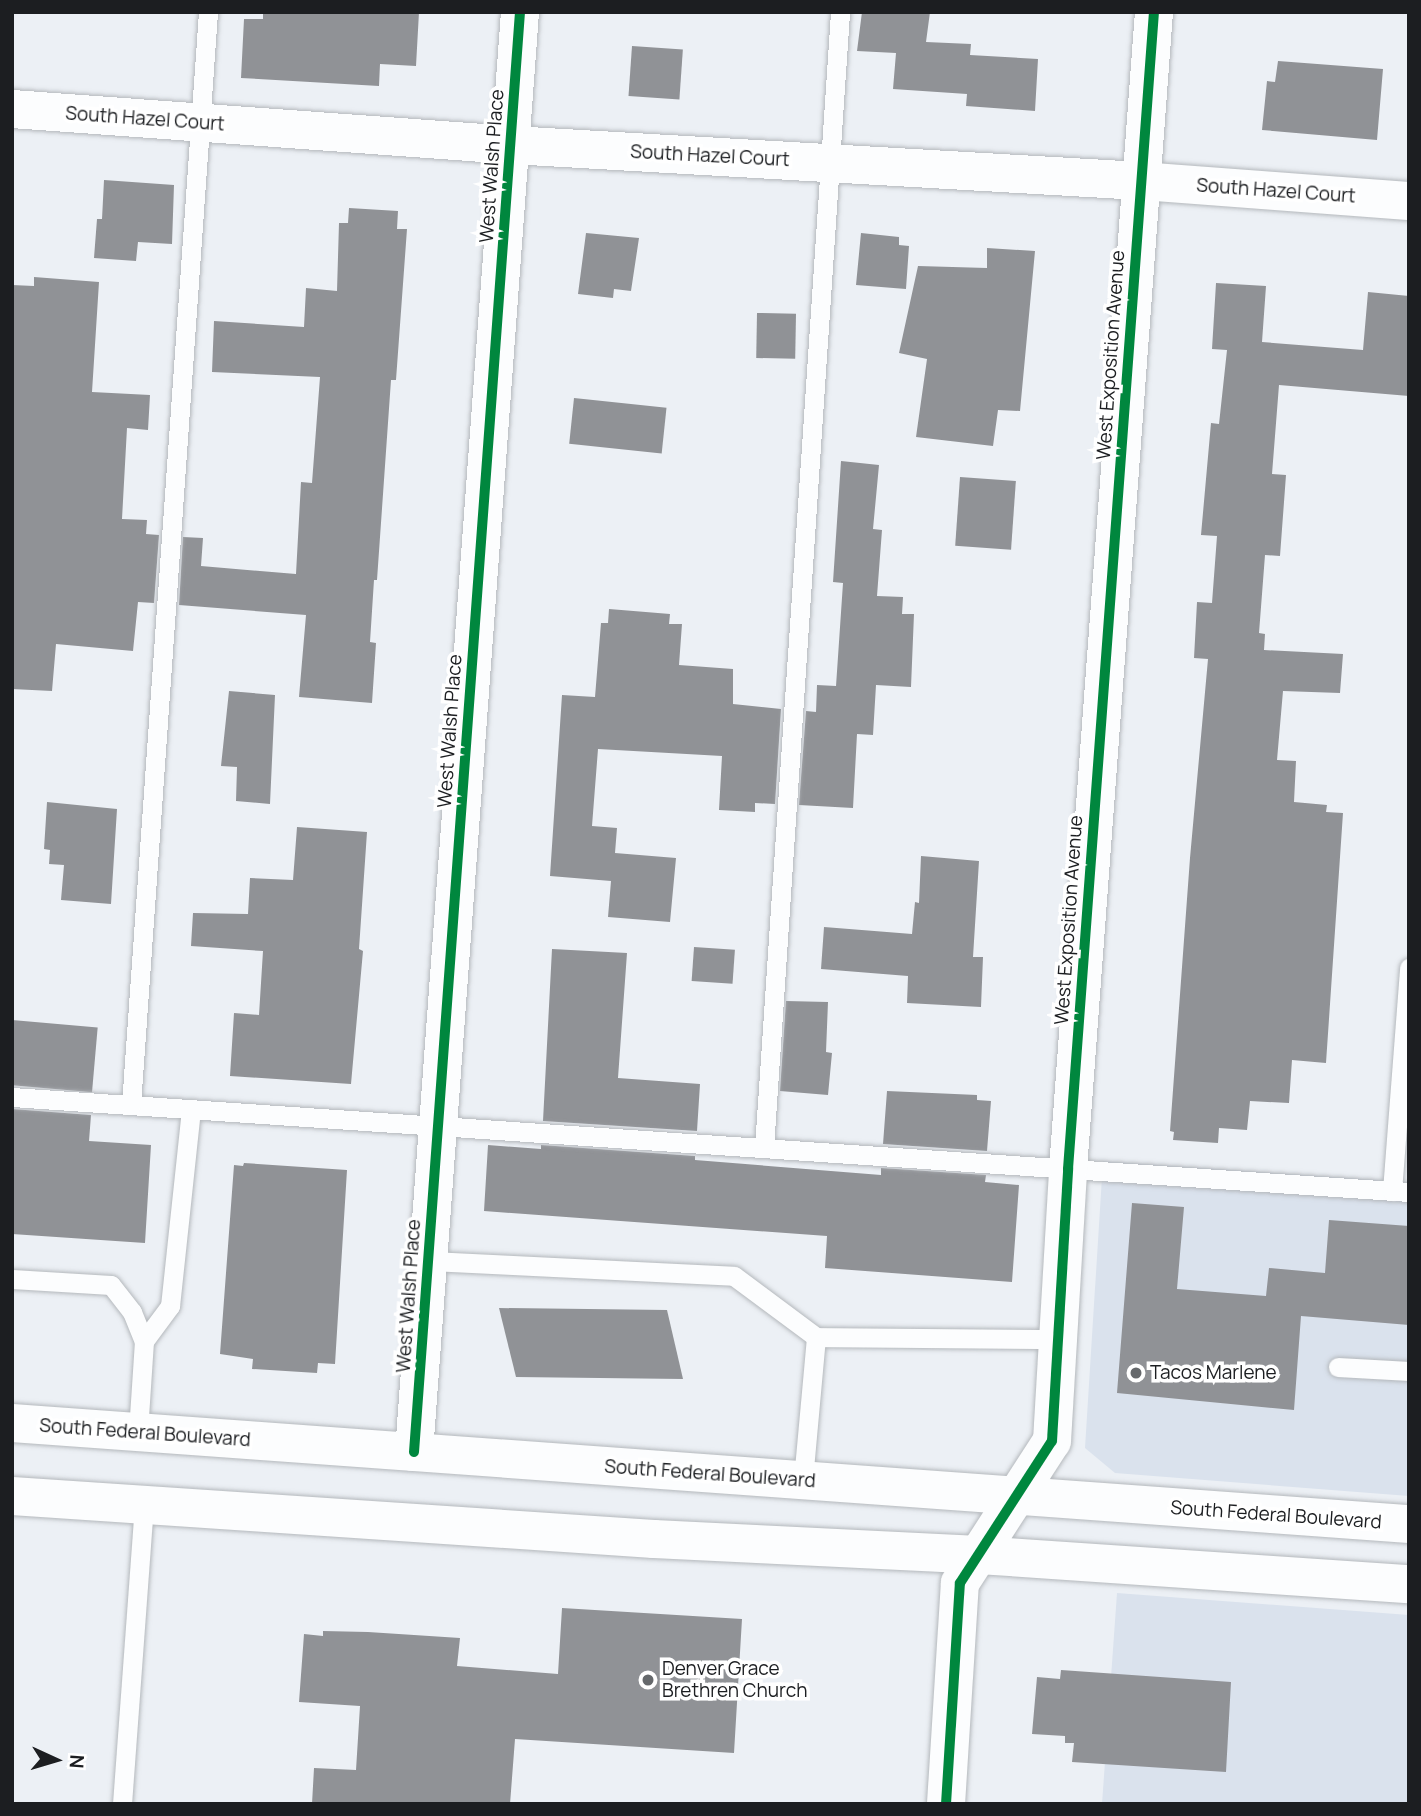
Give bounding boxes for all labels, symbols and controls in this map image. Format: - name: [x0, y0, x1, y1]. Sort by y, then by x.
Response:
- street label: West Walsh Place: [475, 88, 509, 244]
- street label: South Hazel Court: [65, 102, 225, 136]
- street label: South Hazel Court: [630, 140, 790, 172]
- street label: South Hazel Court: [1196, 174, 1356, 208]
- street label: West Exposition Avenue: [1092, 249, 1130, 461]
- street label: West Walsh Place: [433, 653, 467, 809]
- street label: West Exposition Avenue: [1050, 814, 1088, 1026]
- street label: West Walsh Place: [392, 1218, 426, 1374]
- place label: Tacos Marlene: [1150, 1362, 1277, 1384]
- marker: Tacos Marlene: [1128, 1365, 1144, 1381]
- street label: South Federal Boulevard: [39, 1414, 251, 1452]
- street label: South Federal Boulevard: [604, 1455, 816, 1493]
- street label: South Federal Boulevard: [1170, 1496, 1382, 1534]
- place label: Denver Grace Brethren Church: [662, 1658, 808, 1702]
- marker: Denver Grace Brethren Church: [640, 1672, 656, 1688]
- north arrow: [21, 1725, 91, 1795]
- text: N: [64, 1754, 90, 1769]

